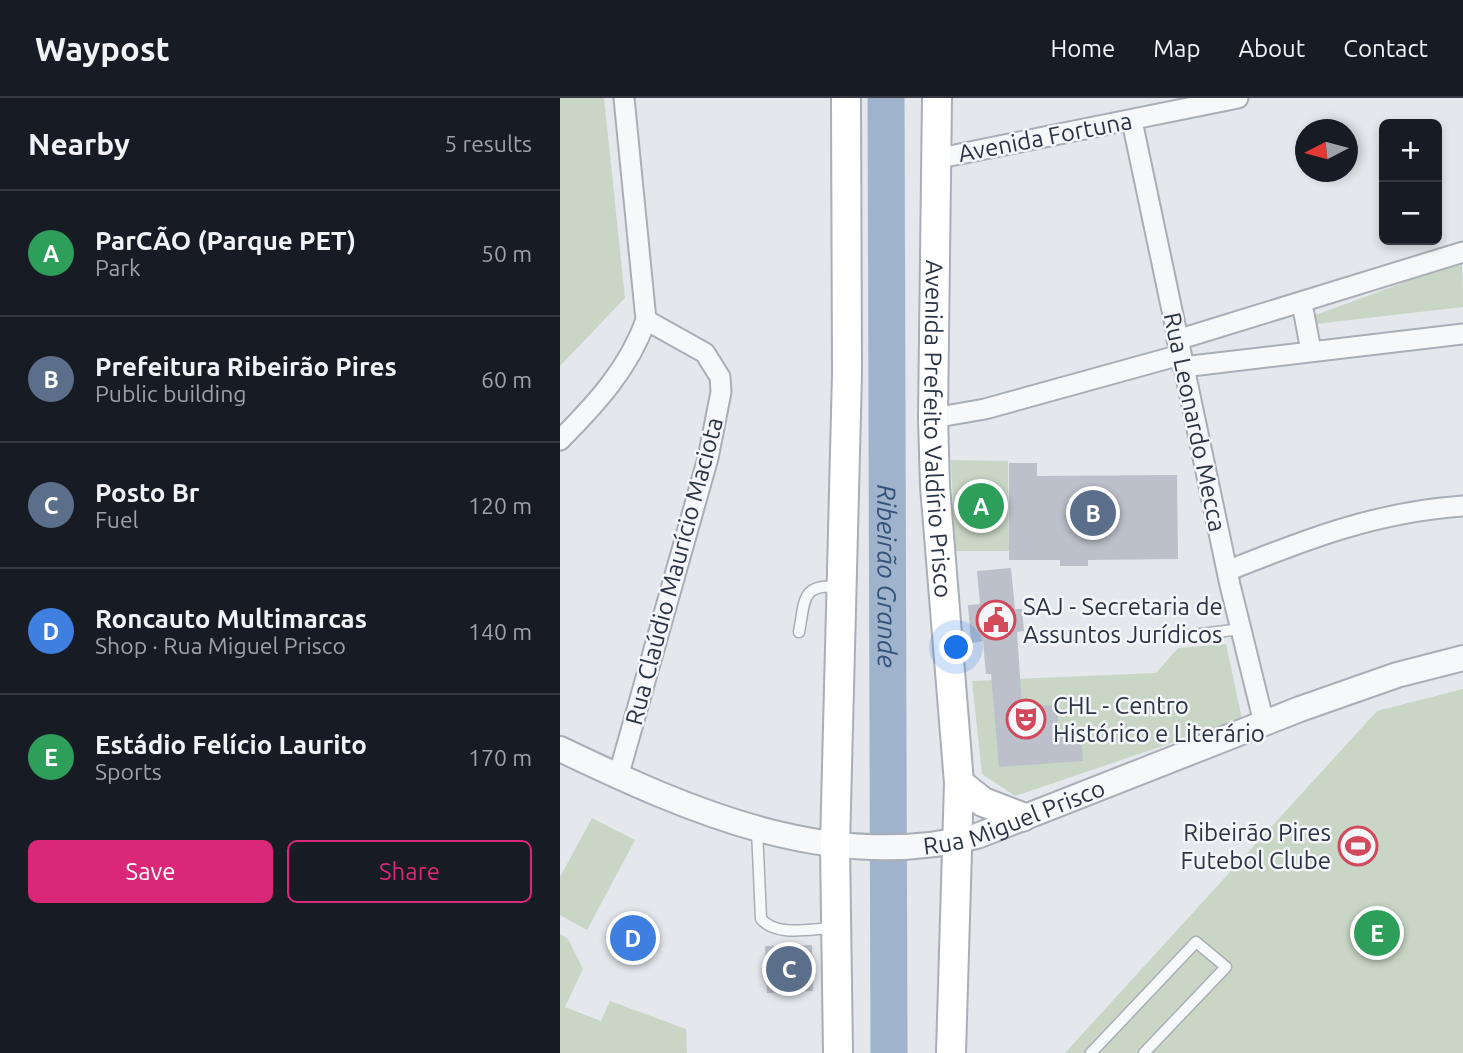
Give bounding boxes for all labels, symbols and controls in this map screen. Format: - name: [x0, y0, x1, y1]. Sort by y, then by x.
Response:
- text: Waypost: [35, 30, 170, 67]
- text: Home: [1050, 35, 1115, 62]
- text: Map: [1153, 35, 1200, 62]
- text: About: [1238, 35, 1305, 62]
- text: Contact: [1343, 35, 1428, 62]
- street label: Avenida Fortuna: [956, 107, 1134, 167]
- north arrow: [1295, 119, 1358, 182]
- map controls: [1379, 119, 1442, 245]
- button: +: [1379, 119, 1442, 182]
- text: Nearby: [28, 127, 130, 161]
- text: 5 results: [444, 131, 532, 156]
- button: −: [1379, 182, 1442, 245]
- text: ParCÃO (Parque PET): [95, 226, 356, 255]
- text: A: [43, 241, 59, 266]
- text: 50 m: [481, 241, 532, 266]
- text: Park: [95, 255, 141, 280]
- street label: Avenida Prefeito Valdírio Prisco: [919, 260, 957, 599]
- street label: Rua Leonardo Mecca: [1159, 310, 1231, 534]
- text: Prefeitura Ribeirão Pires: [95, 352, 397, 381]
- text: B: [43, 367, 59, 392]
- text: 60 m: [481, 367, 532, 392]
- text: Public building: [95, 381, 247, 406]
- street label: Rua Claúdio Maurício Maciota: [620, 414, 728, 728]
- text: Posto Br: [95, 478, 200, 507]
- pin: A: [958, 480, 1004, 532]
- water label: Ribeirão Grande: [873, 484, 902, 668]
- pin: B: [1070, 487, 1116, 539]
- text: C: [44, 493, 58, 518]
- text: 120 m: [468, 493, 532, 518]
- text: Fuel: [95, 507, 139, 532]
- place label: SAJ - Secretaria de Assuntos Jurídicos: [1023, 593, 1223, 648]
- public building icon: SAJ - Secretaria de Assuntos Jurídicos: [975, 599, 1017, 641]
- text: Roncauto Multimarcas: [95, 604, 367, 633]
- text: D: [43, 619, 59, 644]
- text: 140 m: [468, 619, 532, 644]
- your location: [939, 630, 973, 664]
- text: Shop · Rua Miguel Prisco: [95, 633, 346, 658]
- place label: CHL - Centro Histórico e Literário: [1053, 692, 1265, 747]
- theatre icon: CHL - Centro Histórico e Literário: [1005, 698, 1047, 740]
- text: Estádio Felício Laurito: [95, 730, 367, 759]
- text: E: [44, 745, 58, 770]
- text: 170 m: [468, 745, 532, 770]
- text: Sports: [95, 759, 162, 784]
- street label: Rua Miguel Prisco: [921, 774, 1108, 859]
- place label: Ribeirão Pires Futebol Clube: [1181, 819, 1331, 874]
- sports icon: Ribeirão Pires Futebol Clube: [1337, 825, 1379, 867]
- button: Save: [28, 840, 273, 903]
- button: Share: [287, 840, 532, 903]
- pin: E: [1354, 907, 1400, 959]
- pin: D: [610, 912, 656, 964]
- pin: C: [766, 943, 812, 995]

